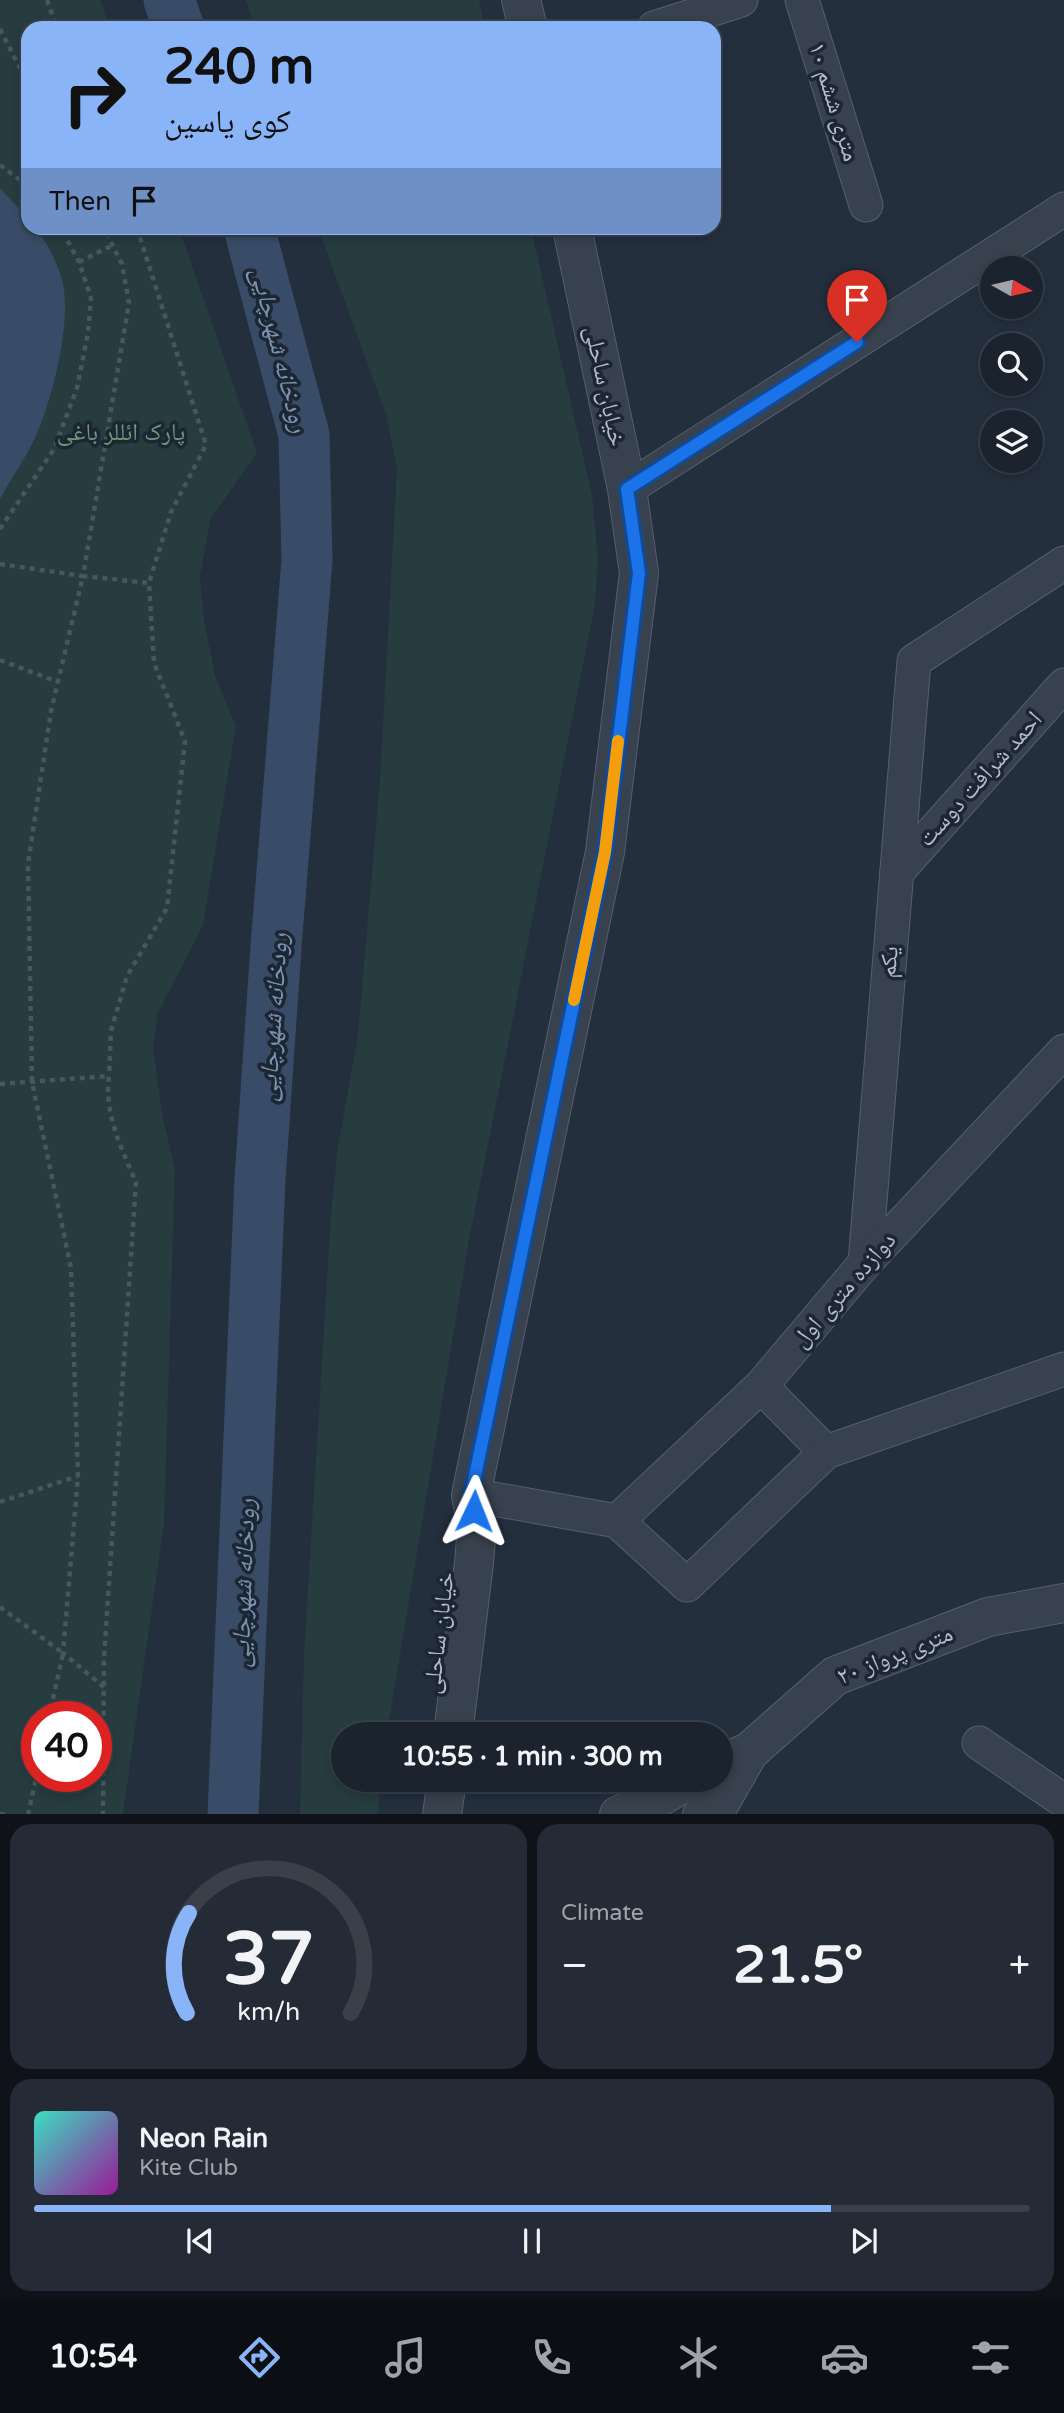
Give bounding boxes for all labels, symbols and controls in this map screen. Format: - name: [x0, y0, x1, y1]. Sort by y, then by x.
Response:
- text: 240 m: [164, 38, 314, 97]
- street label: ۱۰ متری ششم: [801, 39, 866, 165]
- icon: right: [49, 49, 140, 140]
- text: کوی یاسین: [164, 103, 291, 141]
- icon: arrive: [125, 182, 163, 220]
- text: Then: [49, 186, 111, 217]
- north arrow: [980, 256, 1043, 318]
- map controls: [980, 256, 1043, 473]
- water label: رودخانه شهرچایی: [244, 264, 316, 436]
- pin: [827, 270, 887, 342]
- icon: arrive: [838, 281, 876, 319]
- street label: خیابان ساحلی: [578, 323, 632, 449]
- button: search: [980, 333, 1043, 396]
- button: layers: [980, 410, 1043, 473]
- park label: پارک ائللر باغی: [57, 418, 185, 447]
- street label: احمد شرافت دوست: [912, 705, 1048, 853]
- water label: رودخانه شهرچایی: [252, 932, 294, 1102]
- street label: یکم: [873, 945, 906, 979]
- street label: دوازده متری اول: [786, 1226, 902, 1354]
- position arrow: [437, 1474, 511, 1548]
- water label: رودخانه شهرچایی: [225, 1498, 261, 1668]
- street label: خیابان ساحلی: [417, 1570, 461, 1696]
- street label: ۲۰ متری پرواز: [833, 1619, 957, 1691]
- speed limit sign: 40: [21, 1701, 112, 1792]
- text: 10:55 · 1 min · 300 m: [401, 1741, 663, 1772]
- text: Climate: [561, 1899, 644, 1927]
- text: 37: [223, 1916, 314, 2004]
- text: 21.5°: [733, 1934, 863, 1997]
- text: −: [561, 1943, 588, 1989]
- text: +: [1009, 1943, 1030, 1989]
- text: km/h: [237, 1996, 300, 2026]
- text: Neon Rain: [139, 2123, 268, 2154]
- text: Kite Club: [139, 2154, 238, 2182]
- icon: previous: [181, 2222, 219, 2260]
- icon: pause: [513, 2222, 551, 2260]
- icon: next: [845, 2222, 883, 2260]
- icon: directions: [235, 2333, 284, 2382]
- icon: music: [381, 2333, 430, 2382]
- icon: phone: [527, 2333, 576, 2382]
- icon: climate: [674, 2333, 723, 2382]
- icon: car: [820, 2333, 869, 2382]
- icon: filters: [966, 2333, 1015, 2382]
- text: 10:54: [49, 2338, 137, 2376]

